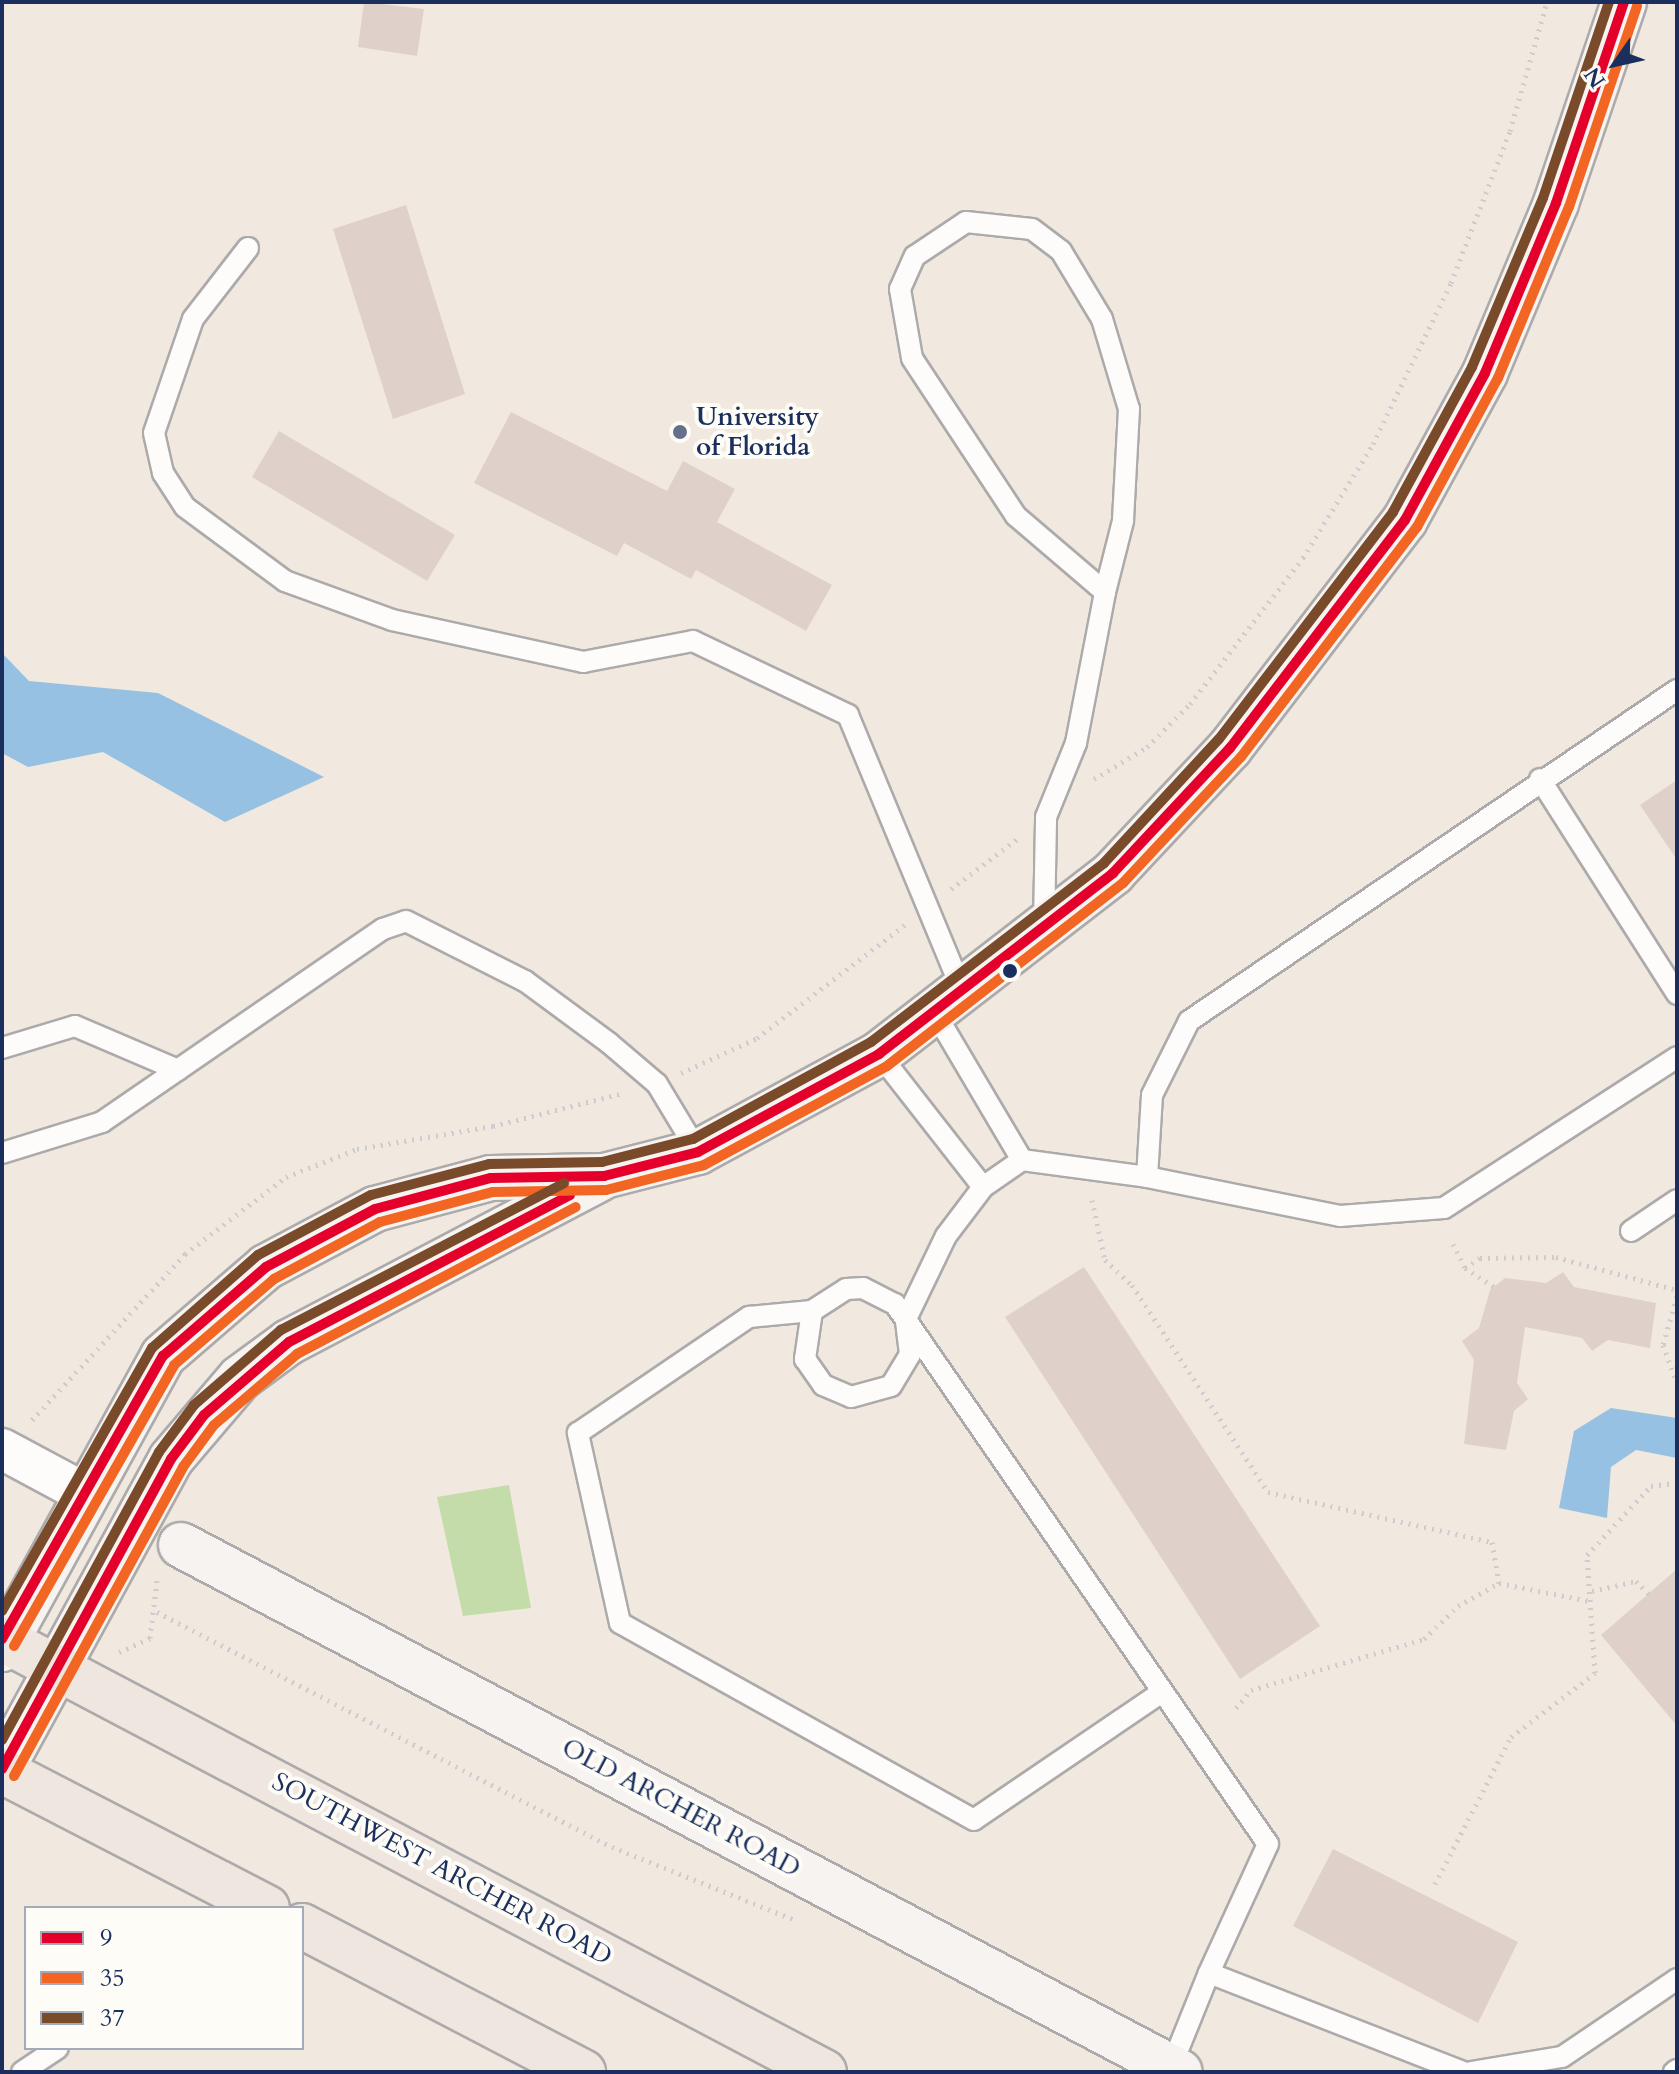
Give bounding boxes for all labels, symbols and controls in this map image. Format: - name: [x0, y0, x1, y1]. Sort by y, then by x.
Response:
- north arrow: [1575, 24, 1655, 104]
- text: N: [1577, 61, 1613, 94]
- place label: University of Florida: [696, 401, 819, 462]
- marker: University of Florida: [671, 423, 689, 441]
- unlabelled marker: [1002, 963, 1018, 979]
- street label: OLD ARCHER ROAD: [556, 1732, 806, 1884]
- street label: SOUTHWEST ARCHER ROAD: [267, 1766, 617, 1972]
- legend: [24, 1906, 304, 2050]
- text: 9: [100, 1922, 112, 1955]
- text: 35: [100, 1962, 125, 1995]
- text: 37: [100, 2002, 125, 2035]

